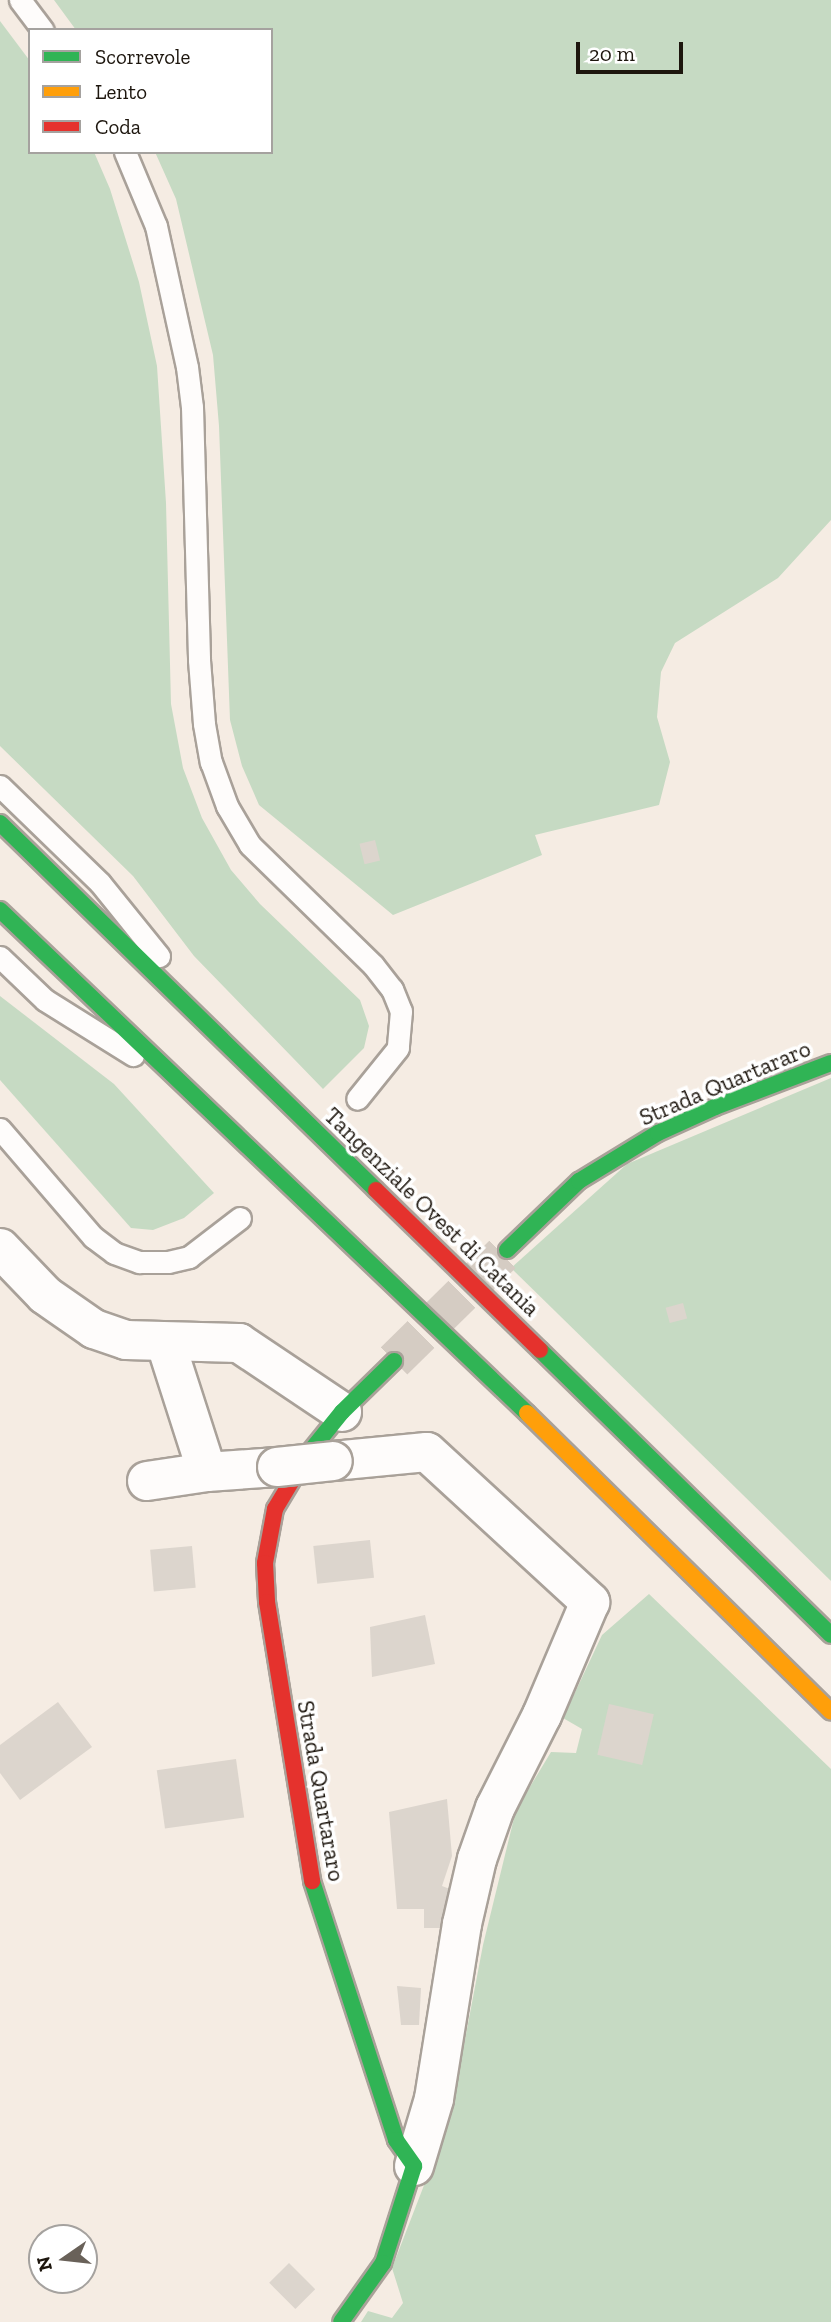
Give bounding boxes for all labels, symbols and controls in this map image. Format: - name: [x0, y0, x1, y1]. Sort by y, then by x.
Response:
- legend: [28, 28, 273, 154]
- scale bar: [579, 28, 686, 72]
- text: 20 m: [589, 41, 635, 66]
- text: Scorrevole: [95, 44, 190, 69]
- text: Lento: [95, 79, 147, 104]
- text: Coda: [95, 114, 141, 139]
- street label: Strada Quartararo: [635, 1035, 815, 1131]
- street label: Tangenziale Ovest di Catania: [319, 1102, 545, 1322]
- street label: Strada Quartararo: [292, 1698, 350, 1884]
- north arrow: [28, 2224, 98, 2294]
- text: N: [31, 2254, 57, 2274]

